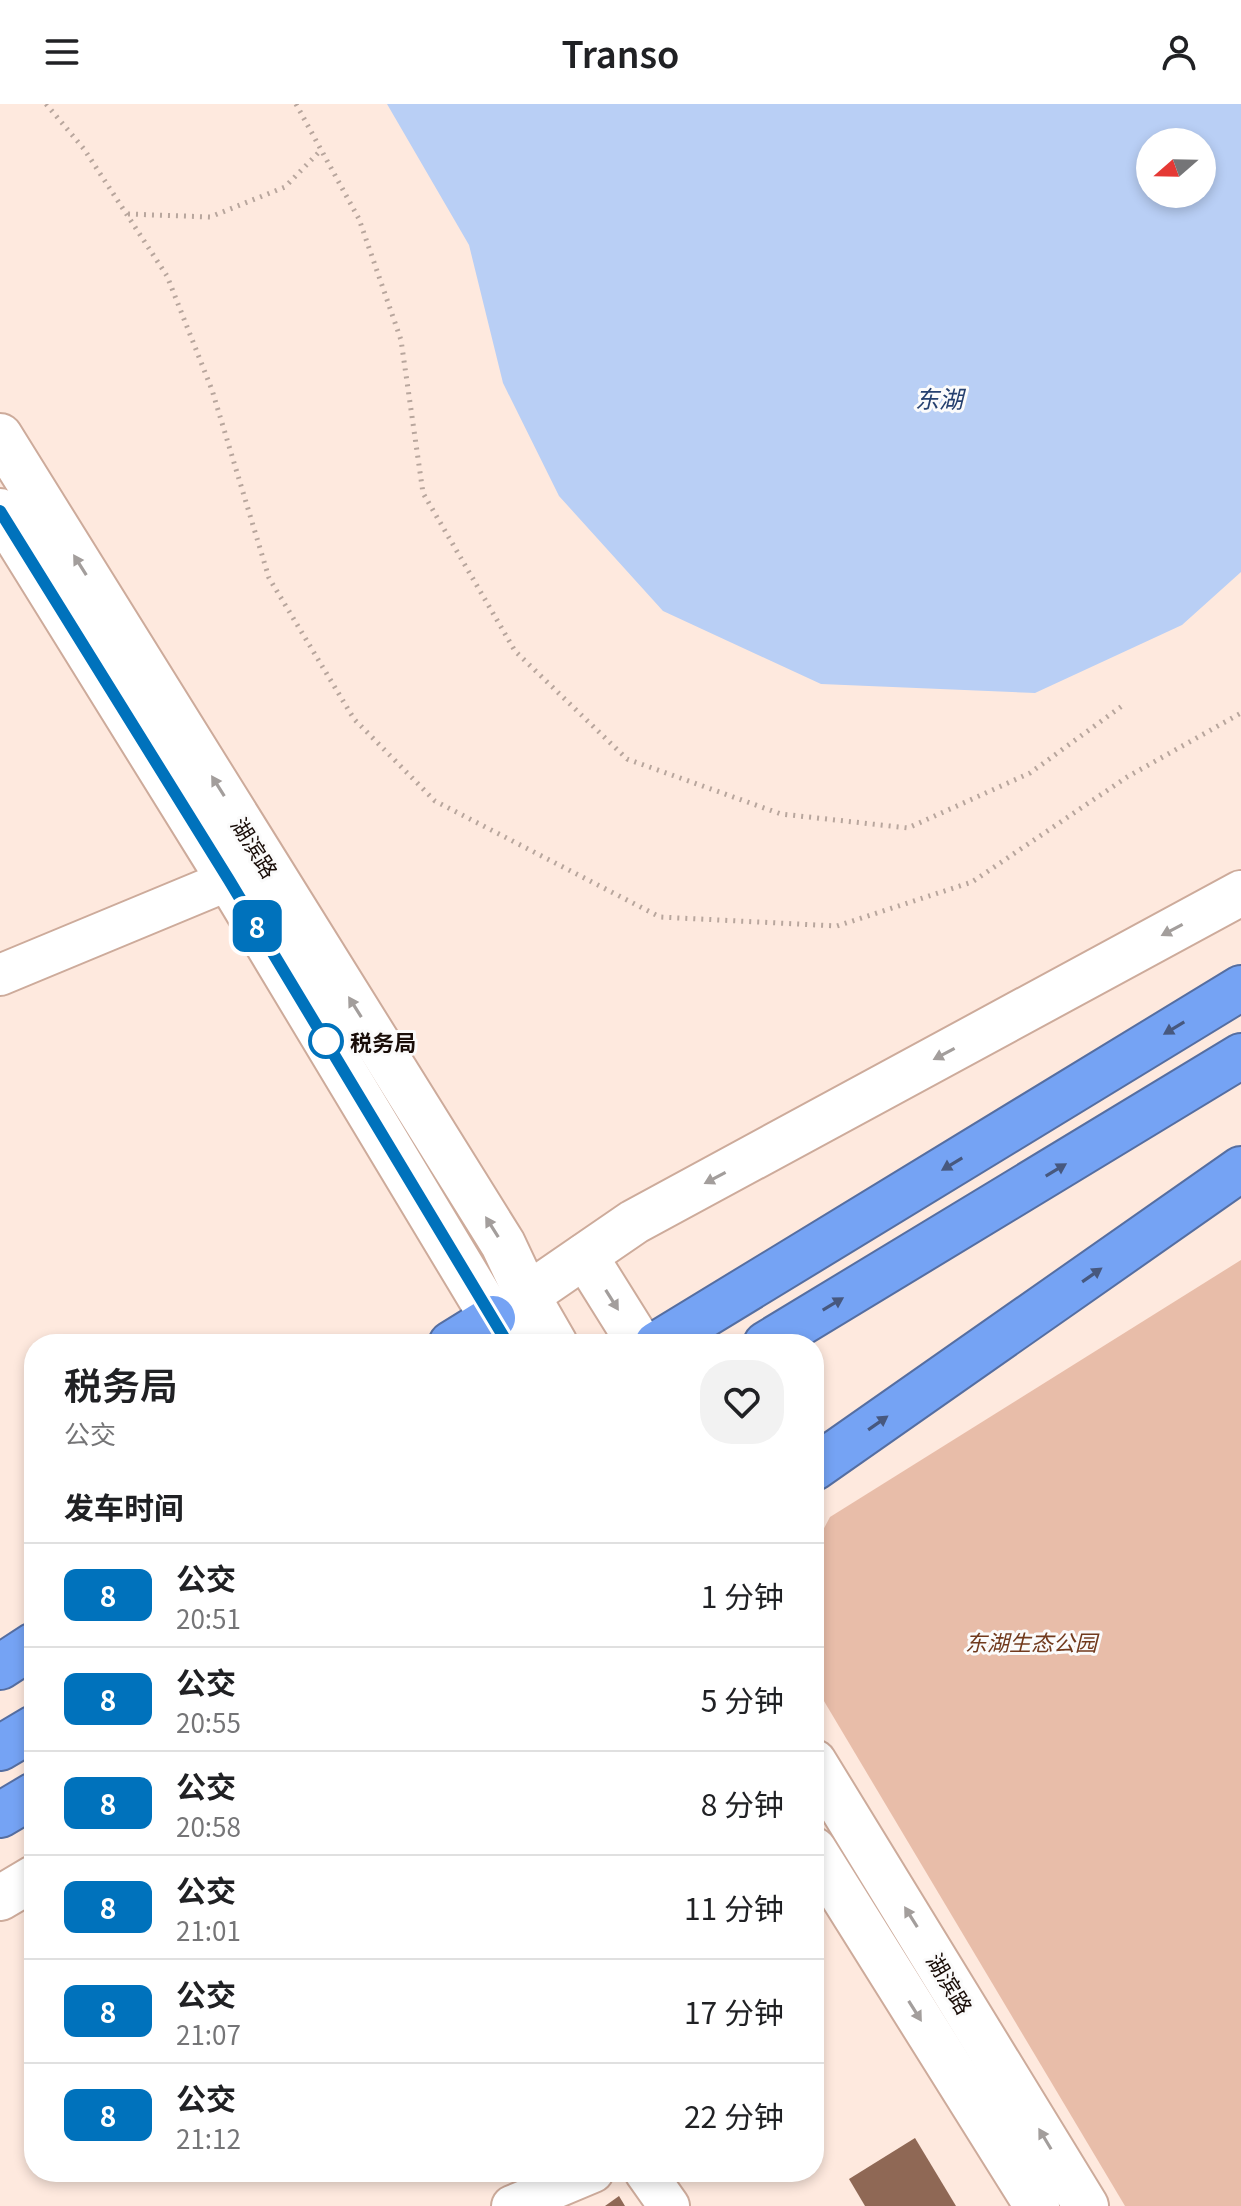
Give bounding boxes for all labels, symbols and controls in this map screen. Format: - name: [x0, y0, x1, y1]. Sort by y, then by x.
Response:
- text: Transo: [562, 26, 679, 78]
- icon: menu: [40, 30, 84, 74]
- icon: person: [1157, 30, 1201, 74]
- north arrow: [1136, 128, 1216, 208]
- map controls: [1136, 128, 1216, 208]
- water label: 东湖: [915, 380, 967, 415]
- one-way arrow: [74, 554, 88, 576]
- one-way arrow: [211, 775, 225, 797]
- street label: 湖滨路: [225, 811, 287, 883]
- line badge: 8: [231, 900, 283, 952]
- text: 8: [249, 906, 265, 946]
- one-way arrow: [1161, 924, 1184, 937]
- one-way arrow: [348, 996, 362, 1018]
- one-way arrow: [1163, 1021, 1185, 1035]
- marker: 税务局: [309, 1024, 343, 1058]
- place label: 税务局: [350, 1025, 416, 1057]
- one-way arrow: [932, 1048, 955, 1061]
- one-way arrow: [941, 1157, 963, 1171]
- one-way arrow: [1045, 1163, 1067, 1177]
- one-way arrow: [704, 1171, 726, 1185]
- one-way arrow: [485, 1217, 500, 1238]
- one-way arrow: [1081, 1268, 1102, 1283]
- one-way arrow: [605, 1289, 619, 1311]
- one-way arrow: [822, 1297, 844, 1311]
- text: 税务局: [64, 1356, 178, 1411]
- button: heart: [700, 1360, 784, 1444]
- text: 公交: [64, 1414, 116, 1451]
- one-way arrow: [868, 1416, 889, 1431]
- text: 发车时间: [64, 1484, 184, 1528]
- text: 公交: [176, 1555, 236, 1599]
- text: 1 分钟: [701, 1573, 784, 1617]
- text: 8: [100, 1575, 116, 1615]
- text: 20:51: [176, 1599, 241, 1636]
- park label: 东湖生态公园: [965, 1625, 1100, 1657]
- text: 公交: [176, 1659, 236, 1703]
- text: 5 分钟: [701, 1677, 784, 1721]
- text: 8: [100, 1679, 116, 1719]
- text: 20:55: [176, 1703, 241, 1740]
- text: 公交: [176, 1763, 236, 1807]
- text: 8 分钟: [701, 1781, 784, 1825]
- text: 8: [100, 1783, 116, 1823]
- text: 20:58: [176, 1807, 241, 1844]
- text: 公交: [176, 1867, 236, 1911]
- text: 11 分钟: [684, 1885, 784, 1929]
- text: 8: [100, 1887, 116, 1927]
- one-way arrow: [904, 1906, 918, 1928]
- text: 21:01: [176, 1911, 241, 1948]
- street label: 湖滨路: [920, 1946, 982, 2020]
- text: 公交: [176, 1971, 236, 2015]
- text: 17 分钟: [684, 1989, 784, 2033]
- text: 8: [100, 1991, 116, 2031]
- one-way arrow: [907, 2000, 921, 2022]
- text: 21:07: [176, 2015, 241, 2052]
- text: 公交: [176, 2075, 236, 2119]
- text: 22 分钟: [684, 2093, 784, 2137]
- text: 8: [100, 2095, 116, 2135]
- text: 21:12: [176, 2119, 241, 2156]
- one-way arrow: [1039, 2128, 1053, 2150]

